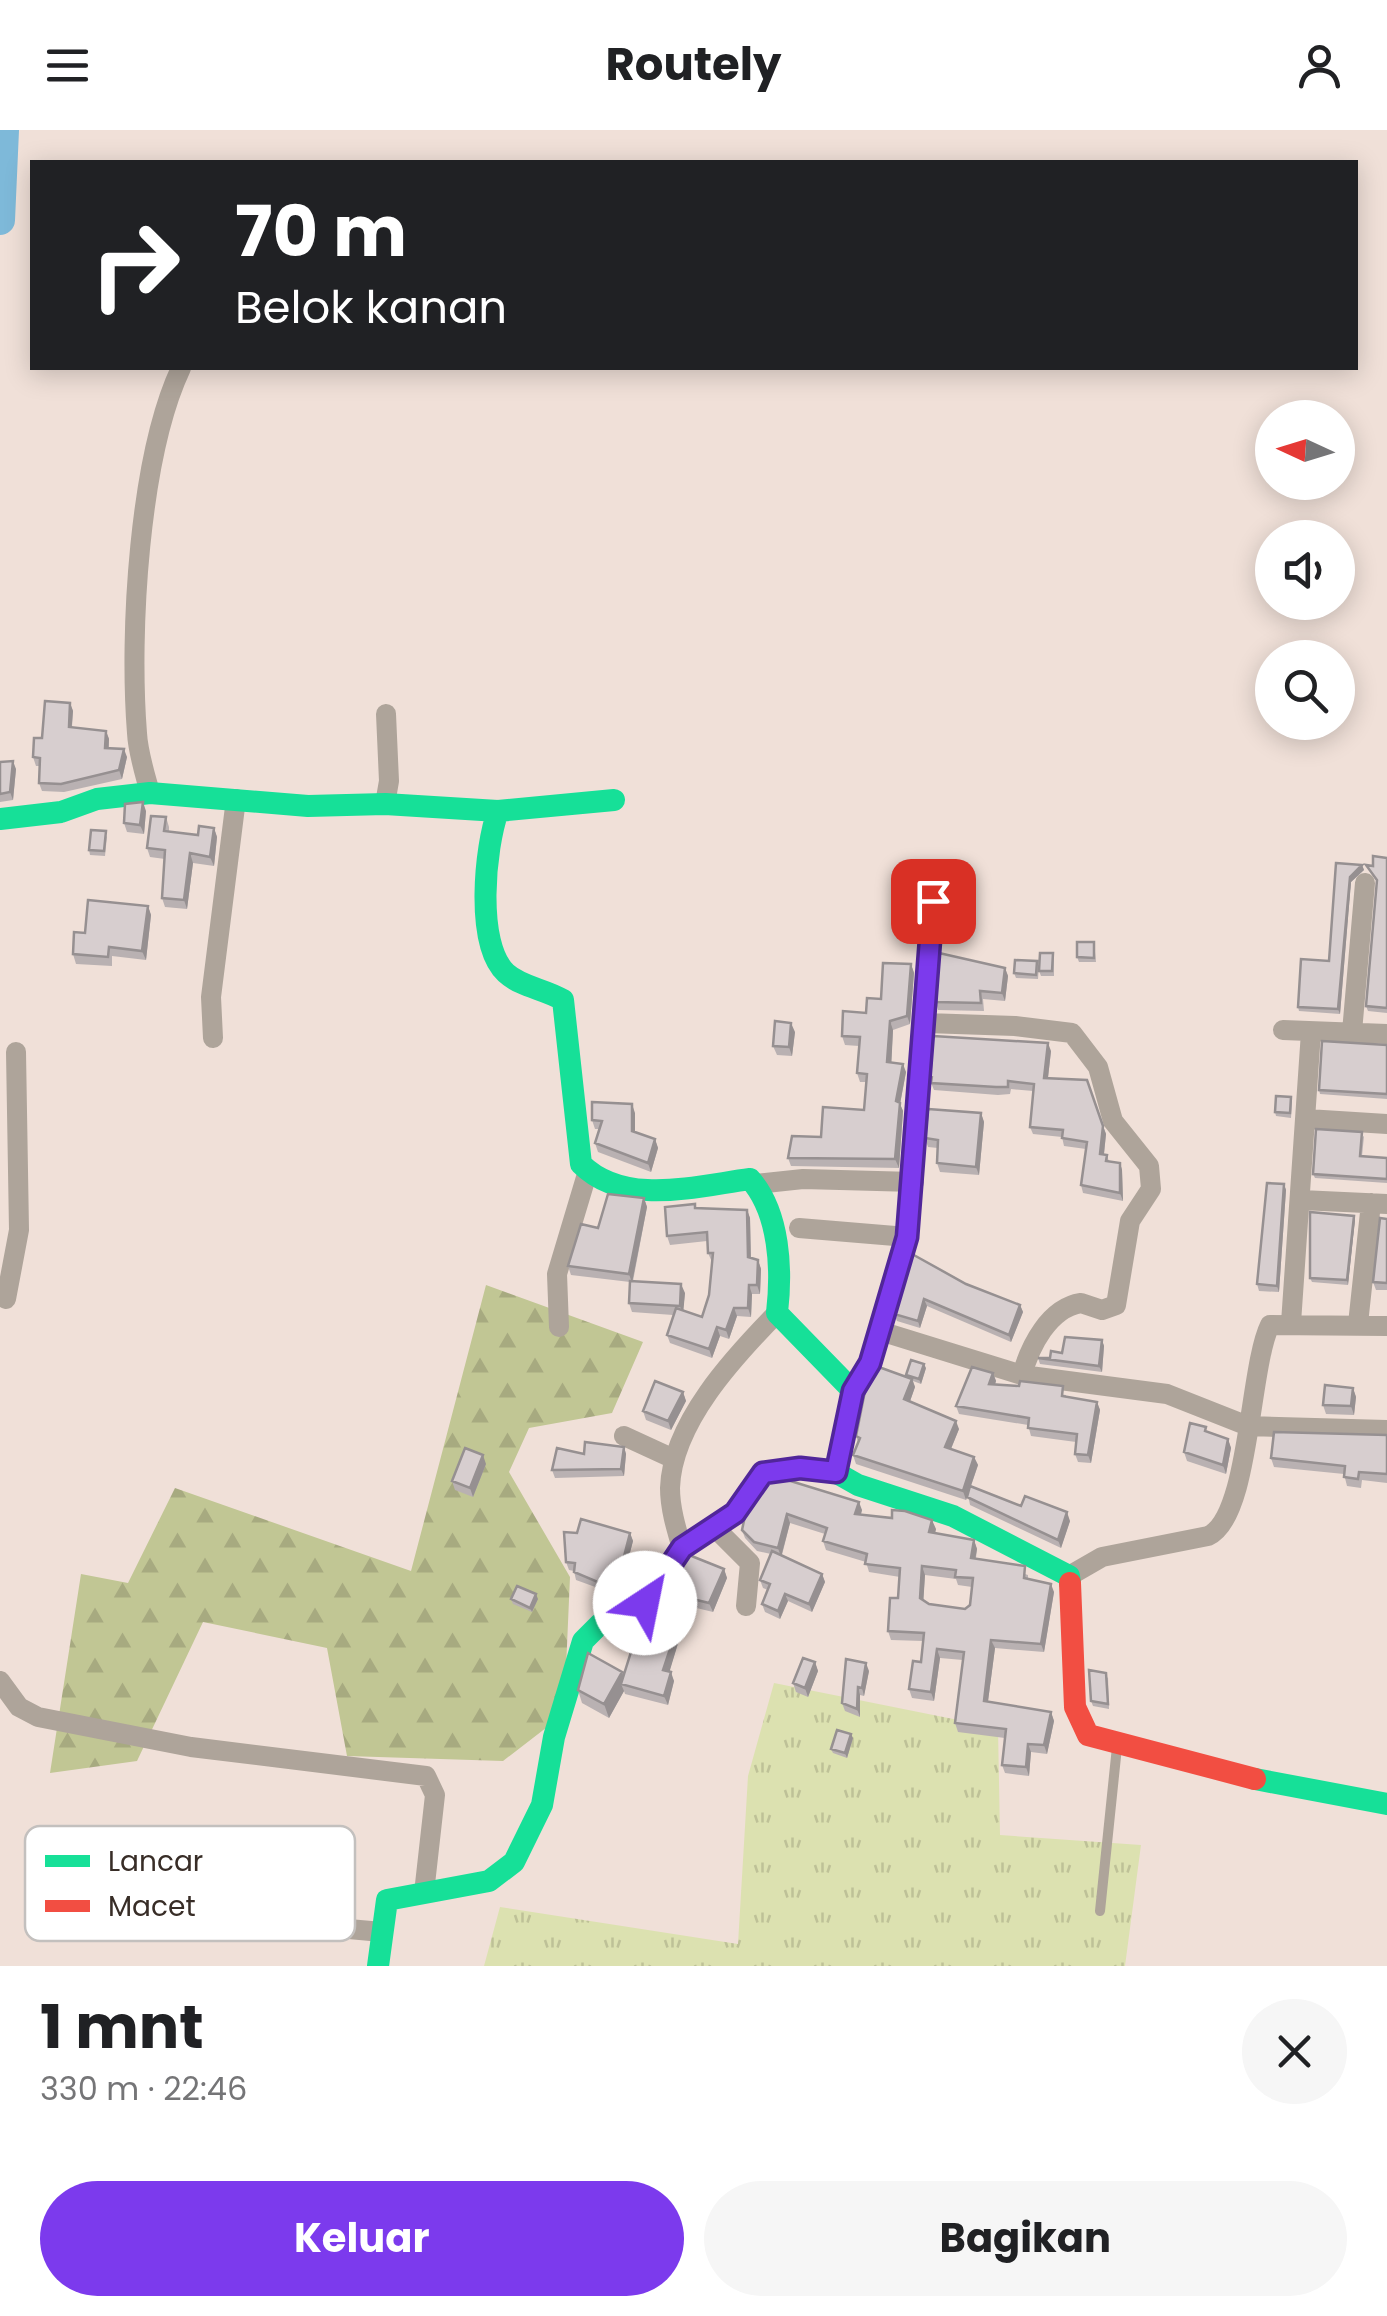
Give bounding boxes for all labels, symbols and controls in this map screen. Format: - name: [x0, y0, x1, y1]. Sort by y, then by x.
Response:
- text: Routely: [605, 33, 782, 96]
- icon: menu: [40, 38, 95, 93]
- icon: person: [1292, 38, 1347, 93]
- text: 70 m: [235, 182, 407, 281]
- icon: right: [70, 200, 200, 330]
- text: Belok kanan: [235, 276, 507, 339]
- north arrow: [1255, 400, 1355, 500]
- map controls: [1255, 400, 1355, 740]
- button: sound: [1255, 520, 1355, 620]
- button: search: [1255, 640, 1355, 740]
- pin: [891, 859, 976, 944]
- icon: arrive: [906, 874, 961, 929]
- position arrow: [593, 1551, 697, 1655]
- legend: [25, 1826, 355, 1941]
- text: Lancar: [108, 1842, 203, 1881]
- text: Macet: [108, 1887, 196, 1926]
- text: 1 mnt: [40, 1985, 204, 2069]
- button: close: [1242, 1999, 1347, 2104]
- text: 330 m · 22:46: [40, 2066, 247, 2111]
- button: Keluar: [40, 2181, 684, 2296]
- button: Bagikan: [704, 2181, 1347, 2296]

